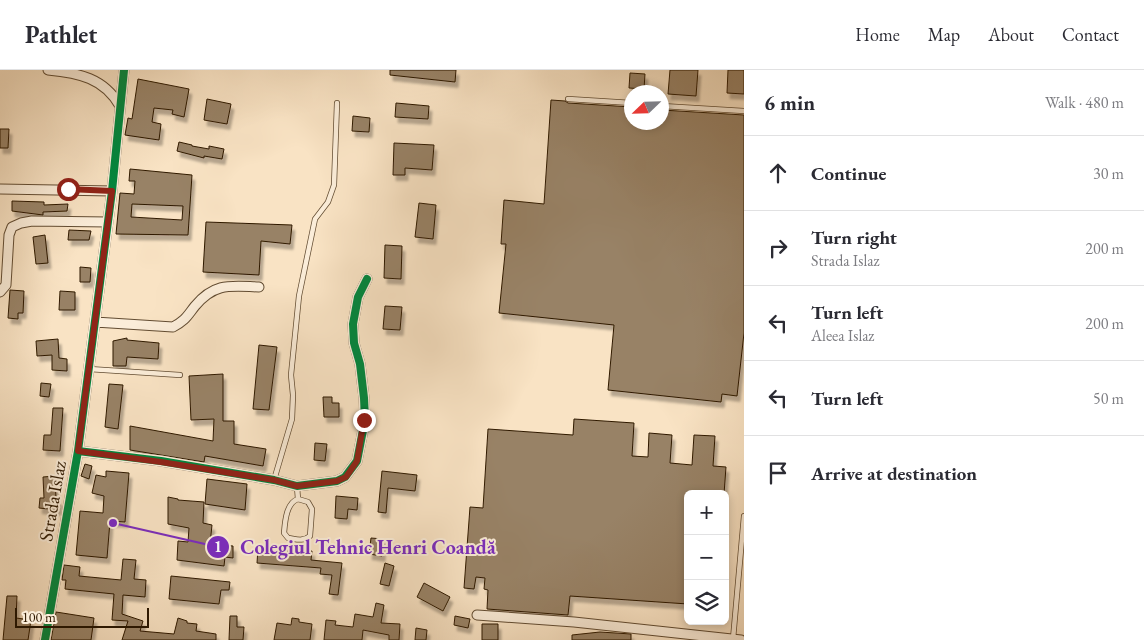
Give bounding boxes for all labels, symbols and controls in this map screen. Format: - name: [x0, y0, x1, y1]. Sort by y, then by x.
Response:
- text: Pathlet: [25, 19, 97, 50]
- text: Home: [855, 23, 900, 46]
- text: Map: [928, 23, 960, 46]
- text: About: [988, 23, 1034, 46]
- text: Contact: [1062, 23, 1119, 46]
- north arrow: [624, 85, 669, 130]
- text: 6 min: [764, 89, 815, 116]
- text: Walk · 480 m: [1045, 92, 1124, 113]
- icon: ahead: [764, 159, 792, 187]
- text: Continue: [811, 161, 886, 186]
- text: 30 m: [1093, 163, 1124, 184]
- route start: [57, 178, 80, 201]
- text: Turn right: [811, 225, 897, 250]
- icon: right: [764, 234, 792, 262]
- text: 200 m: [1085, 238, 1124, 259]
- text: Strada Islaz: [811, 250, 879, 271]
- text: Turn left: [811, 300, 883, 325]
- icon: left: [764, 309, 792, 337]
- text: 200 m: [1085, 313, 1124, 334]
- text: Aleea Islaz: [811, 325, 874, 346]
- icon: left: [764, 384, 792, 412]
- text: Turn left: [811, 386, 883, 411]
- text: 50 m: [1093, 388, 1124, 409]
- route end: [353, 409, 376, 432]
- street label: Strada Islaz: [33, 458, 72, 543]
- icon: arrive: [764, 459, 792, 487]
- text: Arrive at destination: [811, 461, 977, 486]
- map controls: [684, 490, 729, 625]
- button: +: [684, 490, 729, 535]
- callout: Colegiul Tehnic Henri Coandă: [205, 529, 506, 564]
- text: Colegiul Tehnic Henri Coandă: [240, 534, 496, 560]
- button: −: [684, 535, 729, 580]
- text: 1: [214, 537, 222, 556]
- button: layers: [684, 580, 729, 625]
- scale bar: [15, 605, 149, 628]
- text: 100 m: [22, 608, 56, 626]

